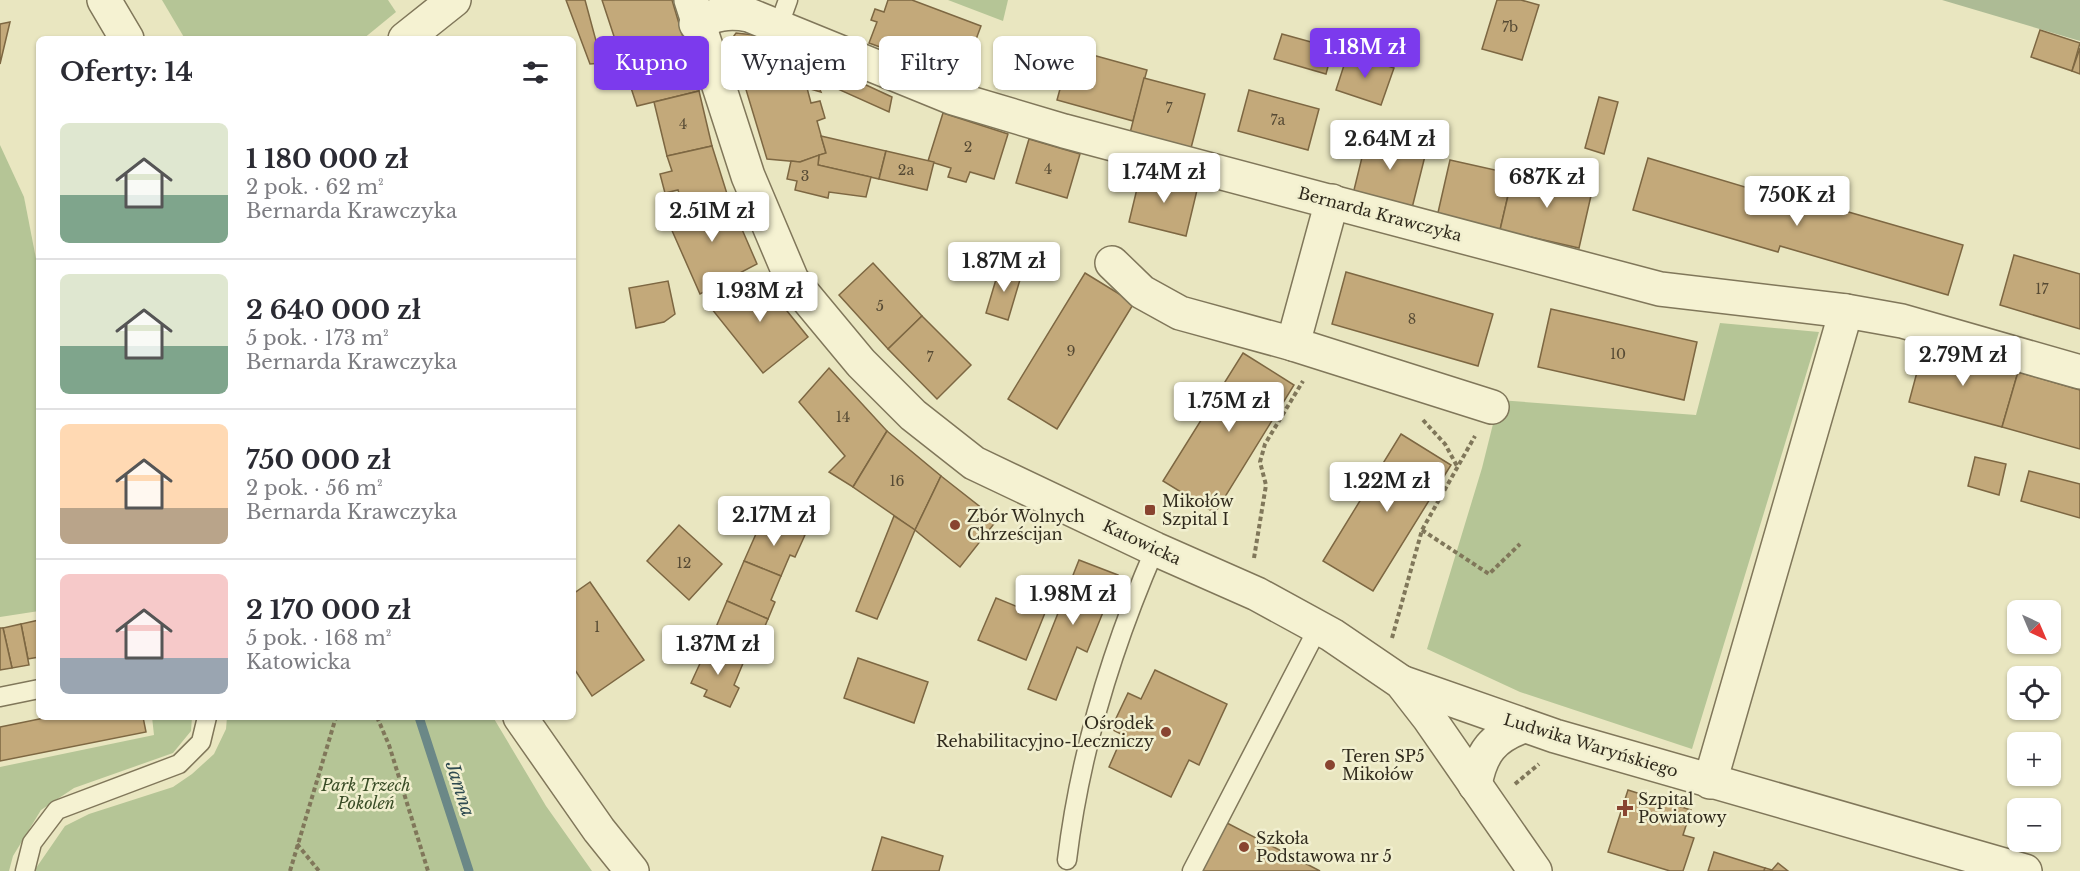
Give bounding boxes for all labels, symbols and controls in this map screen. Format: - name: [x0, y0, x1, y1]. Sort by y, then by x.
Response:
- house number: 7b: [1502, 18, 1518, 36]
- pin: 1.18M zł: [1303, 28, 1427, 79]
- text: 1.18M zł: [1324, 35, 1406, 59]
- chip: Kupno: [594, 36, 709, 90]
- chip: Wynajem: [721, 36, 867, 90]
- chip: Filtry: [879, 36, 981, 90]
- chip: Nowe: [993, 36, 1096, 90]
- text: Oferty: 14: [60, 56, 193, 88]
- icon: filters: [519, 56, 552, 89]
- house number: 7: [1165, 99, 1173, 117]
- house number: 7a: [1271, 111, 1286, 129]
- house number: 4: [679, 115, 687, 133]
- pin: 2.64M zł: [1328, 120, 1452, 171]
- text: 2.64M zł: [1344, 127, 1436, 151]
- house number: 2: [964, 138, 972, 156]
- text: 1 180 000 zł: [246, 143, 409, 175]
- icon: home: [108, 147, 180, 219]
- pin: 1.74M zł: [1102, 153, 1226, 204]
- pin: 687K zł: [1492, 158, 1602, 209]
- house number: 4: [1044, 160, 1052, 178]
- text: 1.74M zł: [1122, 160, 1206, 184]
- house number: 2a: [898, 161, 914, 179]
- text: 687K zł: [1509, 165, 1585, 189]
- house number: 3: [801, 167, 809, 185]
- text: 2 pok. · 62 m²: [246, 175, 384, 199]
- pin: 750K zł: [1742, 176, 1852, 227]
- street label: Bernarda Krawczyka: [1296, 182, 1464, 246]
- text: 750K zł: [1759, 183, 1835, 207]
- pin: 2.51M zł: [650, 192, 774, 243]
- text: Bernarda Krawczyka: [246, 199, 457, 223]
- text: 2.51M zł: [669, 199, 755, 223]
- pin: 1.87M zł: [942, 242, 1066, 293]
- text: 1.87M zł: [962, 249, 1046, 273]
- pin: 1.93M zł: [698, 272, 822, 323]
- text: 1.93M zł: [717, 279, 803, 303]
- house number: 17: [2035, 280, 2050, 298]
- text: 2 640 000 zł: [246, 294, 421, 326]
- house number: 5: [876, 297, 884, 315]
- icon: home: [108, 298, 180, 370]
- house number: 8: [1408, 310, 1416, 328]
- text: 5 pok. · 173 m²: [246, 326, 389, 350]
- pin: 2.79M zł: [1901, 336, 2025, 387]
- house number: 9: [1066, 342, 1076, 360]
- text: 2.79M zł: [1919, 343, 2007, 367]
- house number: 10: [1610, 345, 1626, 363]
- house number: 7: [926, 348, 934, 366]
- text: Bernarda Krawczyka: [246, 350, 457, 374]
- pin: 1.75M zł: [1167, 382, 1291, 433]
- text: 1.75M zł: [1188, 389, 1270, 413]
- house number: 14: [836, 408, 850, 426]
- text: 750 000 zł: [246, 444, 391, 476]
- icon: home: [108, 448, 180, 520]
- pin: 1.22M zł: [1325, 462, 1449, 513]
- text: 1.22M zł: [1344, 469, 1430, 493]
- house number: 16: [889, 472, 905, 490]
- text: 2 pok. · 56 m²: [246, 476, 383, 500]
- place label: Mikołów Szpital I: [1162, 491, 1234, 529]
- pin: 2.17M zł: [712, 496, 836, 547]
- text: Bernarda Krawczyka: [246, 500, 457, 524]
- text: 2.17M zł: [732, 503, 816, 527]
- marker: Mikołów Szpital I: [1143, 503, 1157, 517]
- place label: Zbór Wolnych Chrześcijan: [967, 506, 1085, 544]
- street label: Katowicka: [1100, 515, 1184, 569]
- marker: Zbór Wolnych Chrześcijan: [948, 518, 962, 532]
- house number: 12: [677, 554, 691, 572]
- pin: 1.98M zł: [1011, 575, 1135, 626]
- text: 1.98M zł: [1030, 582, 1116, 606]
- text: 2 170 000 zł: [246, 594, 411, 626]
- icon: home: [108, 598, 180, 670]
- north arrow: [2007, 600, 2061, 654]
- map controls: [2007, 600, 2061, 852]
- house number: 1: [594, 618, 600, 636]
- pin: 1.37M zł: [656, 625, 780, 676]
- text: 5 pok. · 168 m²: [246, 626, 391, 650]
- text: 1.37M zł: [676, 632, 760, 656]
- text: Katowicka: [246, 650, 351, 674]
- button: locate: [2007, 666, 2061, 720]
- street label: Ludwika Waryńskiego: [1501, 709, 1681, 781]
- place label: Ośrodek Rehabilitacyjno-Leczniczy: [936, 713, 1155, 751]
- marker: Ośrodek Rehabilitacyjno-Leczniczy: [1159, 725, 1173, 739]
- button: +: [2007, 732, 2061, 786]
- place label: Teren SP5 Mikołów: [1342, 746, 1425, 784]
- water label: Jamna: [440, 758, 479, 819]
- marker: Teren SP5 Mikołów: [1323, 758, 1337, 772]
- park label: Park Trzech Pokoleń: [320, 775, 411, 813]
- place label: Szpital Powiatowy: [1638, 789, 1727, 827]
- button: −: [2007, 798, 2061, 852]
- marker: Szpital Powiatowy: [1616, 799, 1634, 817]
- place label: Szkoła Podstawowa nr 5: [1256, 828, 1392, 866]
- marker: Szkoła Podstawowa nr 5: [1237, 840, 1251, 854]

